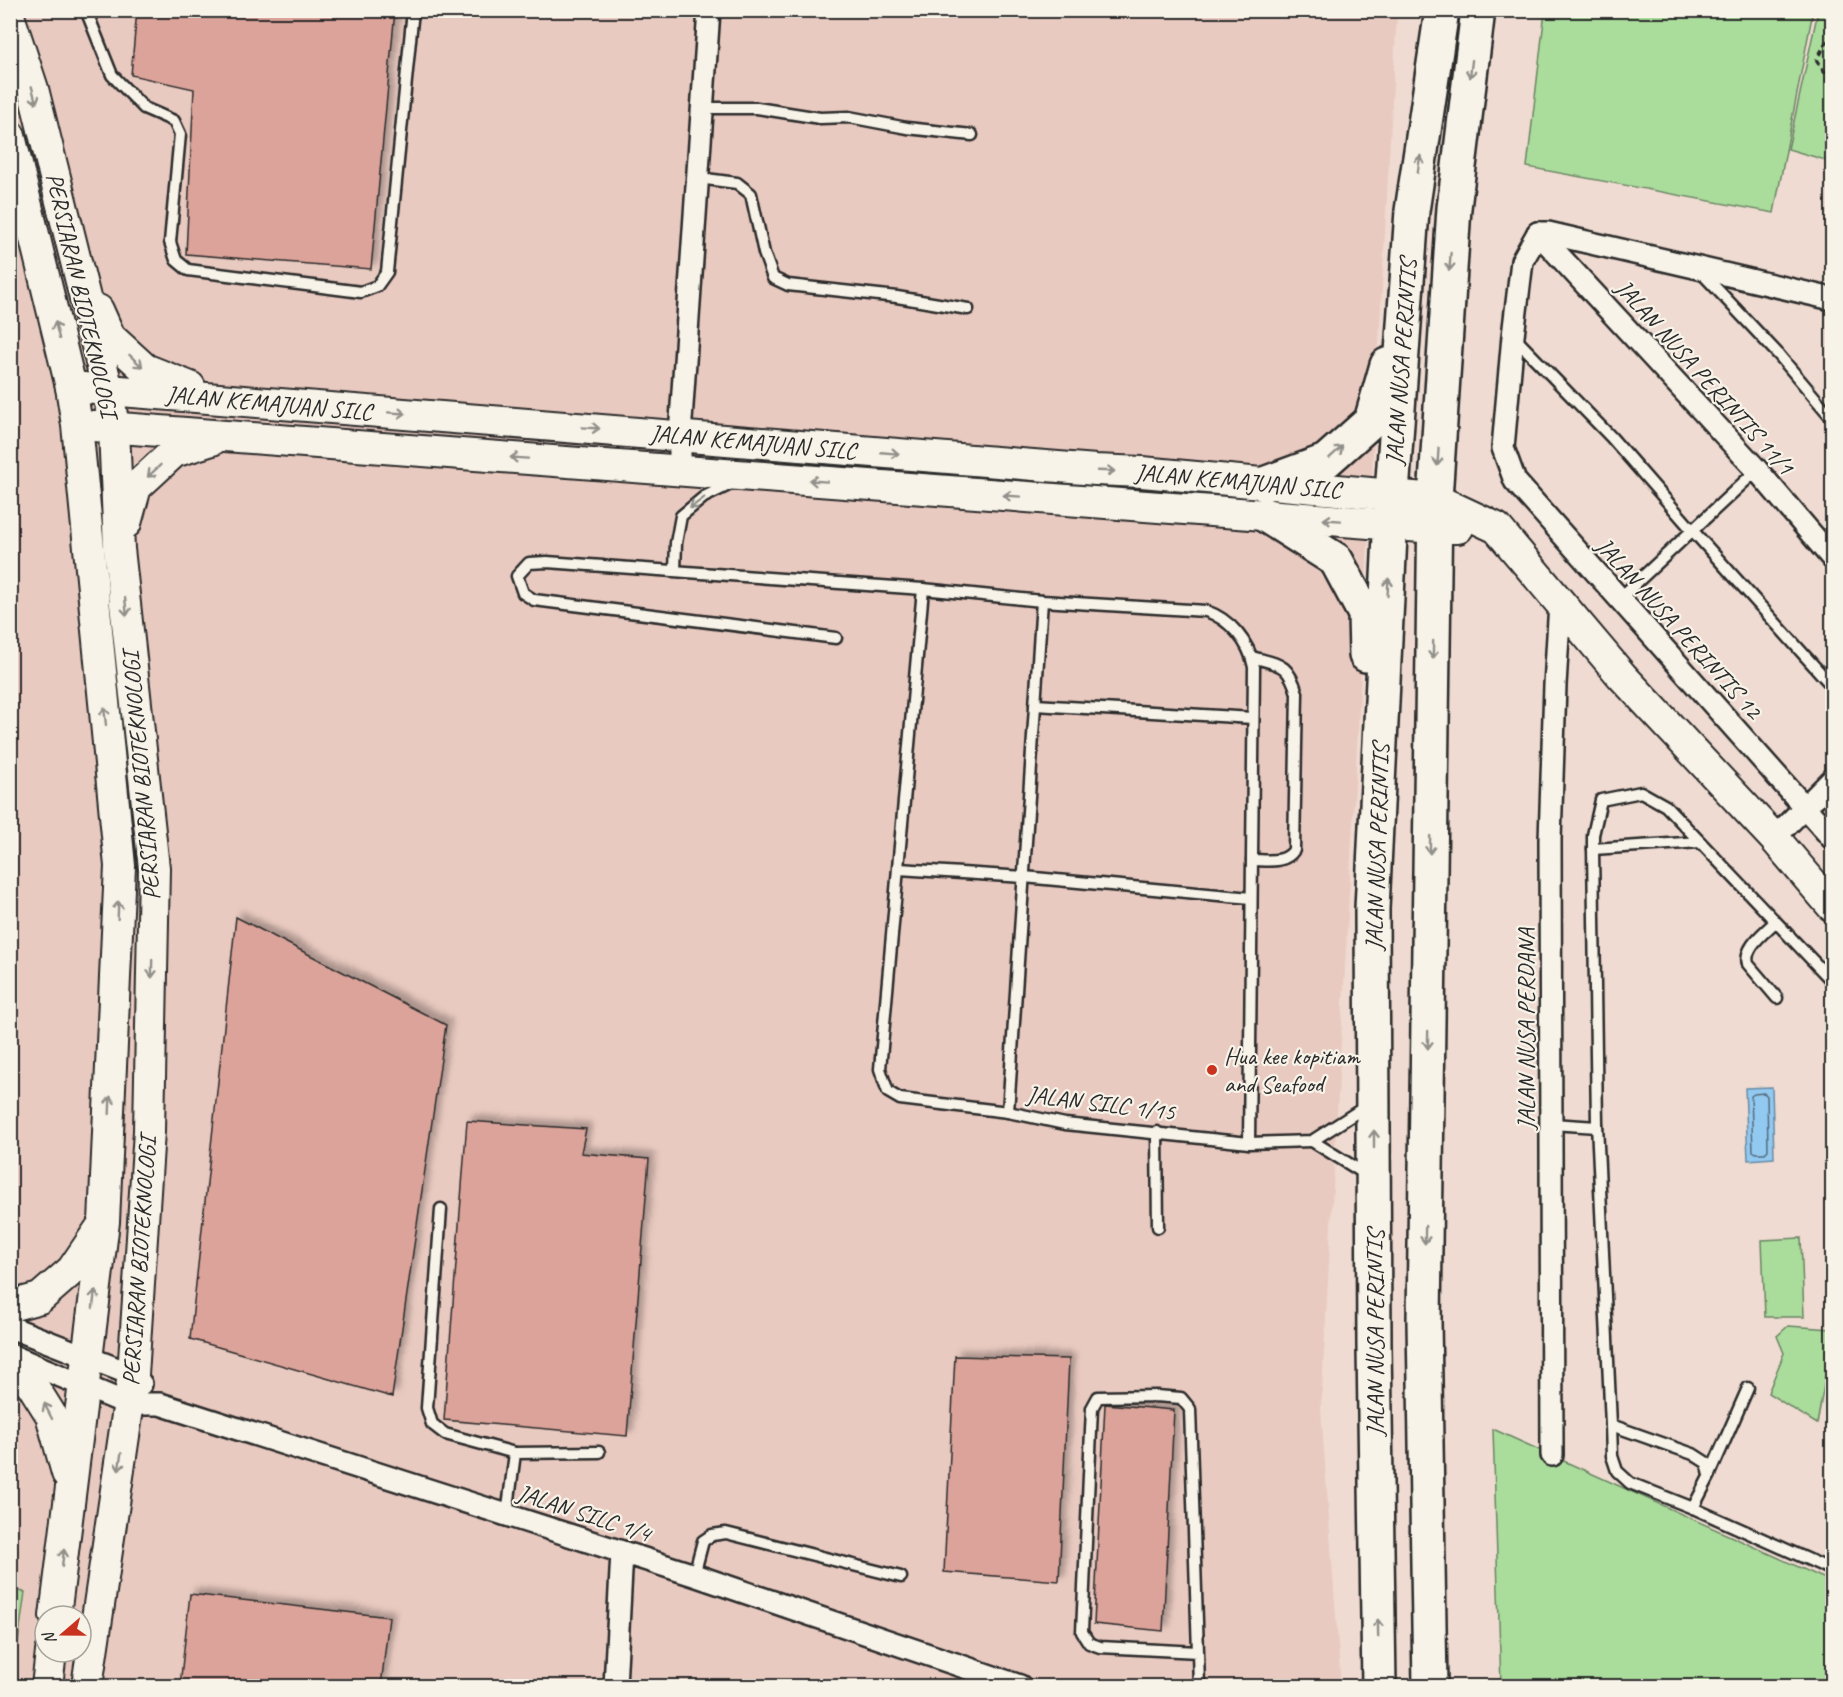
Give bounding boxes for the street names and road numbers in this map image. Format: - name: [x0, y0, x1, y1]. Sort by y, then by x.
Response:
- street label: PERSIARAN BIOTEKNOLOGI: [39, 170, 126, 425]
- street label: JALAN NUSA PERINTIS: [1379, 254, 1423, 467]
- street label: JALAN NUSA PERINTIS 11/1: [1609, 272, 1801, 482]
- street label: JALAN KEMAJUAN SILC: [164, 379, 376, 427]
- street label: JALAN KEMAJUAN SILC: [648, 418, 860, 466]
- street label: JALAN KEMAJUAN SILC: [1133, 457, 1345, 505]
- street label: JALAN NUSA PERINTIS 12: [1589, 530, 1770, 727]
- street label: PERSIARAN BIOTEKNOLOGI: [115, 645, 167, 902]
- street label: JALAN NUSA PERINTIS: [1358, 739, 1396, 952]
- street label: JALAN NUSA PERDANA: [1511, 927, 1541, 1131]
- street label: JALAN SILC 1/15: [1024, 1079, 1178, 1127]
- street label: PERSIARAN BIOTEKNOLOGI: [115, 1130, 163, 1386]
- street label: JALAN NUSA PERINTIS: [1360, 1225, 1390, 1437]
- street label: JALAN SILC 1/4: [513, 1477, 656, 1549]

